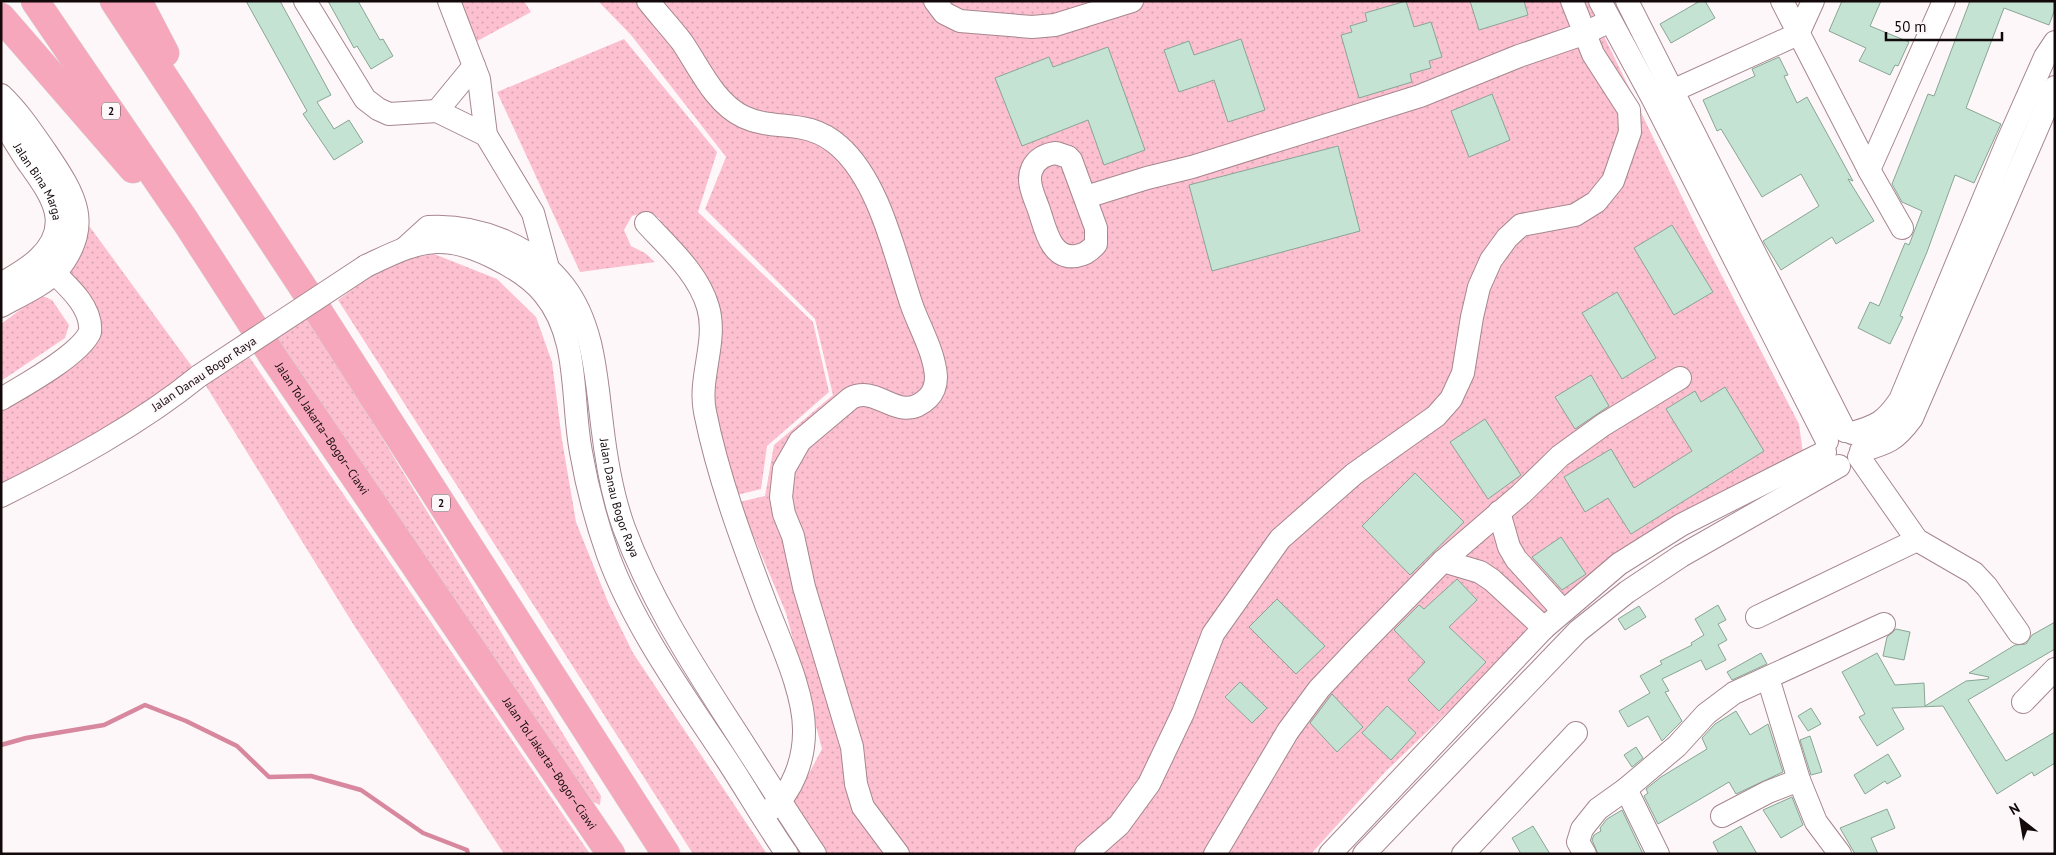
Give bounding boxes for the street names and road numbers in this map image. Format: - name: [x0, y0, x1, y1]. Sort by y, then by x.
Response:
- road number: 2: [102, 102, 120, 120]
- street label: Jalan Bina Marga: [10, 139, 65, 221]
- street label: Jalan Danau Bogor Raya: [148, 333, 259, 415]
- street label: Jalan Tol Jakarta–Bogor–Ciawi: [272, 358, 373, 497]
- street label: Jalan Danau Bogor Raya: [597, 436, 643, 560]
- road number: 2: [432, 494, 450, 512]
- street label: Jalan Tol Jakarta–Bogor–Ciawi: [499, 693, 600, 832]

